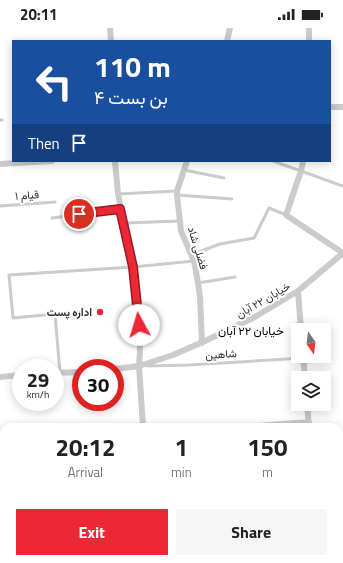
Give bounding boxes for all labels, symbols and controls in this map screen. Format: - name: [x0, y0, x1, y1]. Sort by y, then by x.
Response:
- text: 20:11: [20, 3, 57, 26]
- text: 110 m: [94, 45, 171, 88]
- icon: left: [28, 56, 80, 108]
- text: بن بست ۴: [94, 84, 168, 111]
- text: Then: [28, 132, 60, 155]
- icon: arrive: [68, 132, 90, 154]
- street label: قیام ۱: [14, 186, 40, 204]
- pin: [62, 197, 96, 231]
- icon: arrive: [68, 203, 90, 225]
- street label: فضلی شاد: [184, 224, 212, 272]
- street label: خیابان ۲۲ آبان: [233, 278, 293, 322]
- place label: اداره پست: [47, 304, 92, 320]
- position arrow: [118, 304, 160, 346]
- marker: اداره پست: [95, 307, 105, 317]
- district label: خیابان ۲۲ آبان: [218, 321, 284, 340]
- north arrow: [291, 323, 331, 363]
- map controls: [291, 323, 331, 411]
- street label: شاهین: [205, 345, 237, 363]
- speed limit sign: 30: [72, 359, 124, 411]
- text: 29: [27, 364, 49, 395]
- button: layers: [291, 371, 331, 411]
- text: km/h: [27, 387, 49, 402]
- text: 20:12: [56, 429, 115, 465]
- text: 1: [175, 429, 188, 465]
- text: 150: [247, 429, 287, 465]
- text: Arrival: [68, 462, 103, 482]
- text: min: [171, 462, 192, 482]
- text: m: [262, 462, 273, 482]
- button: Exit: [16, 509, 168, 555]
- button: Share: [176, 509, 327, 555]

